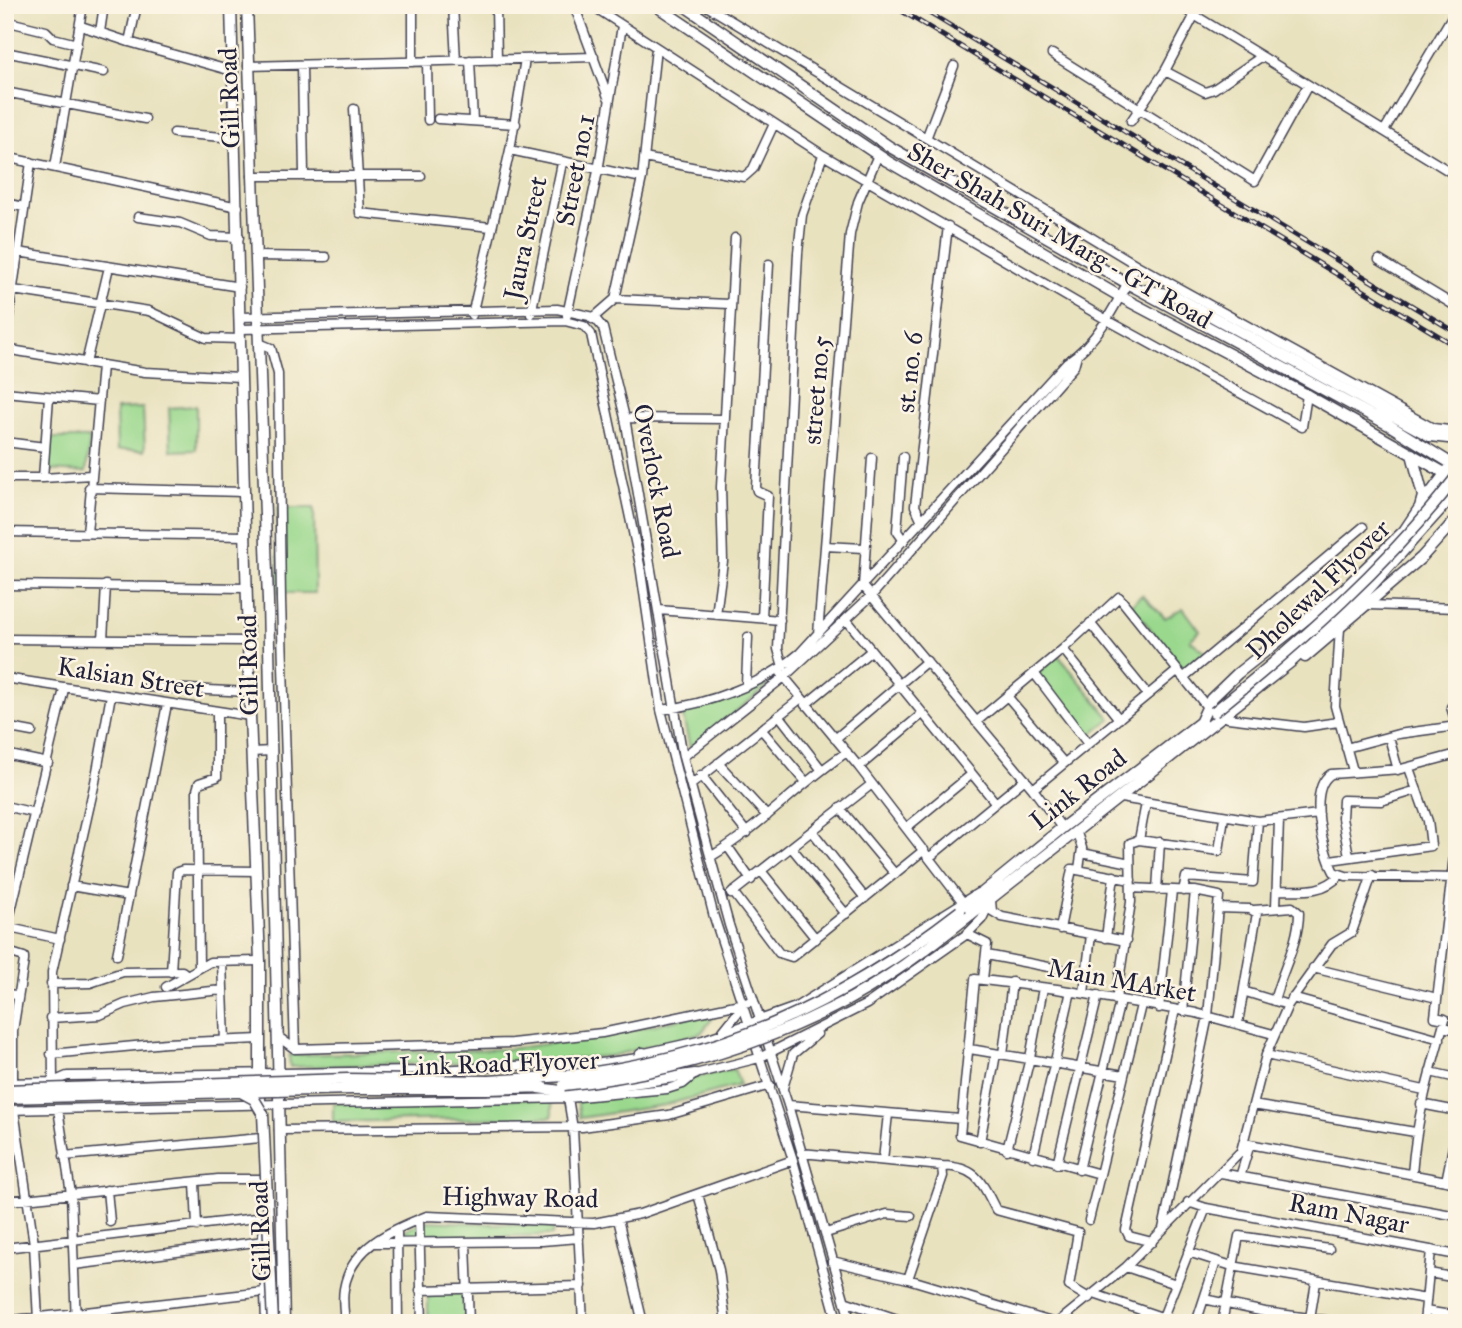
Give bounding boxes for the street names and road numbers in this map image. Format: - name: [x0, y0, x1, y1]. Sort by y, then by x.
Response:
- street label: Gill Road: [211, 47, 247, 149]
- street label: Street no.1: [548, 111, 602, 229]
- street label: Sher Shah Suri Marg - GT Road: [902, 134, 1218, 336]
- street label: Jaura Street: [496, 173, 554, 306]
- street label: st. no. 6: [889, 329, 929, 414]
- street label: street no.5: [795, 334, 837, 446]
- street label: Overlock Road: [626, 401, 688, 561]
- street label: Dholewal Flyover: [1239, 512, 1397, 666]
- street label: Gill Road: [231, 614, 265, 716]
- street label: Kalsian Street: [55, 650, 207, 704]
- street label: Link Road: [1023, 741, 1133, 837]
- street label: Main MArket: [1045, 951, 1199, 1009]
- street label: Link Road Flyover: [398, 1044, 600, 1082]
- street label: Gill Road: [242, 1180, 278, 1282]
- street label: Highway Road: [441, 1180, 599, 1214]
- street label: Ram Nagar: [1286, 1186, 1412, 1240]

